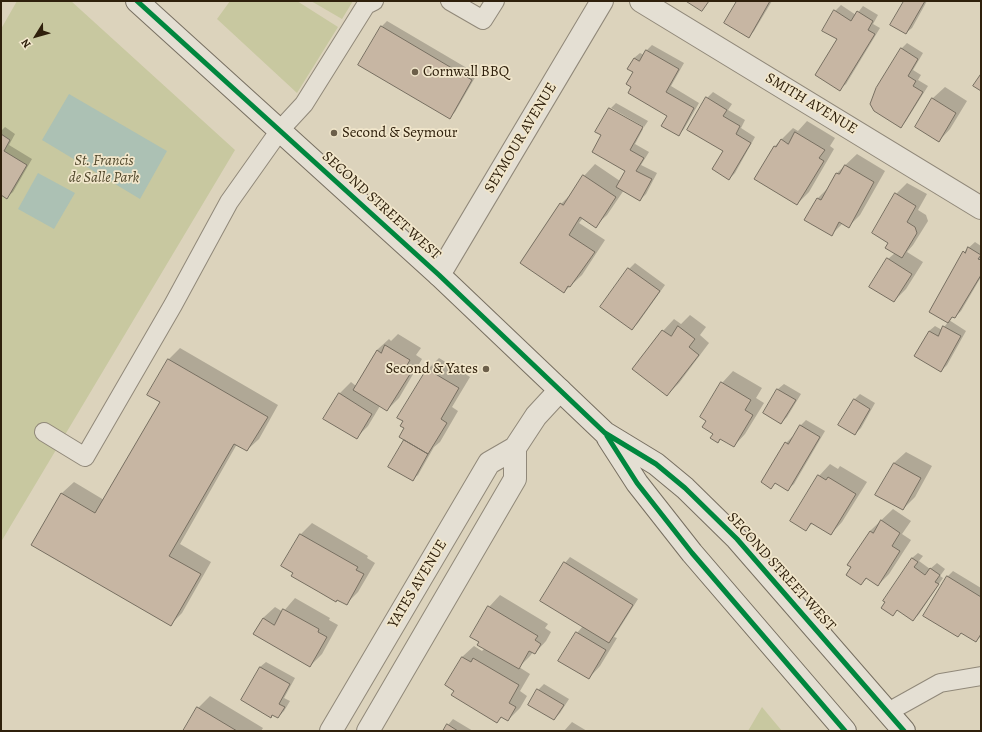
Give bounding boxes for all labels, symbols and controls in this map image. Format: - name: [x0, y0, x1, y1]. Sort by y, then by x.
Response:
- north arrow: [16, 16, 56, 56]
- text: N: [18, 36, 34, 51]
- place label: Cornwall BBQ: [423, 63, 509, 81]
- marker: Cornwall BBQ: [410, 67, 420, 77]
- street label: SMITH AVENUE: [762, 69, 860, 139]
- street label: SEYMOUR AVENUE: [481, 80, 561, 196]
- place label: Second & Seymour: [342, 124, 458, 142]
- marker: Second & Seymour: [329, 128, 339, 138]
- street label: SECOND STREET WEST: [318, 148, 444, 264]
- park label: St. Francis de Salle Park: [69, 152, 139, 187]
- place label: Second & Yates: [385, 360, 478, 378]
- marker: Second & Yates: [481, 364, 491, 374]
- street label: SECOND STREET WEST: [723, 509, 839, 635]
- street label: YATES AVENUE: [385, 537, 451, 631]

